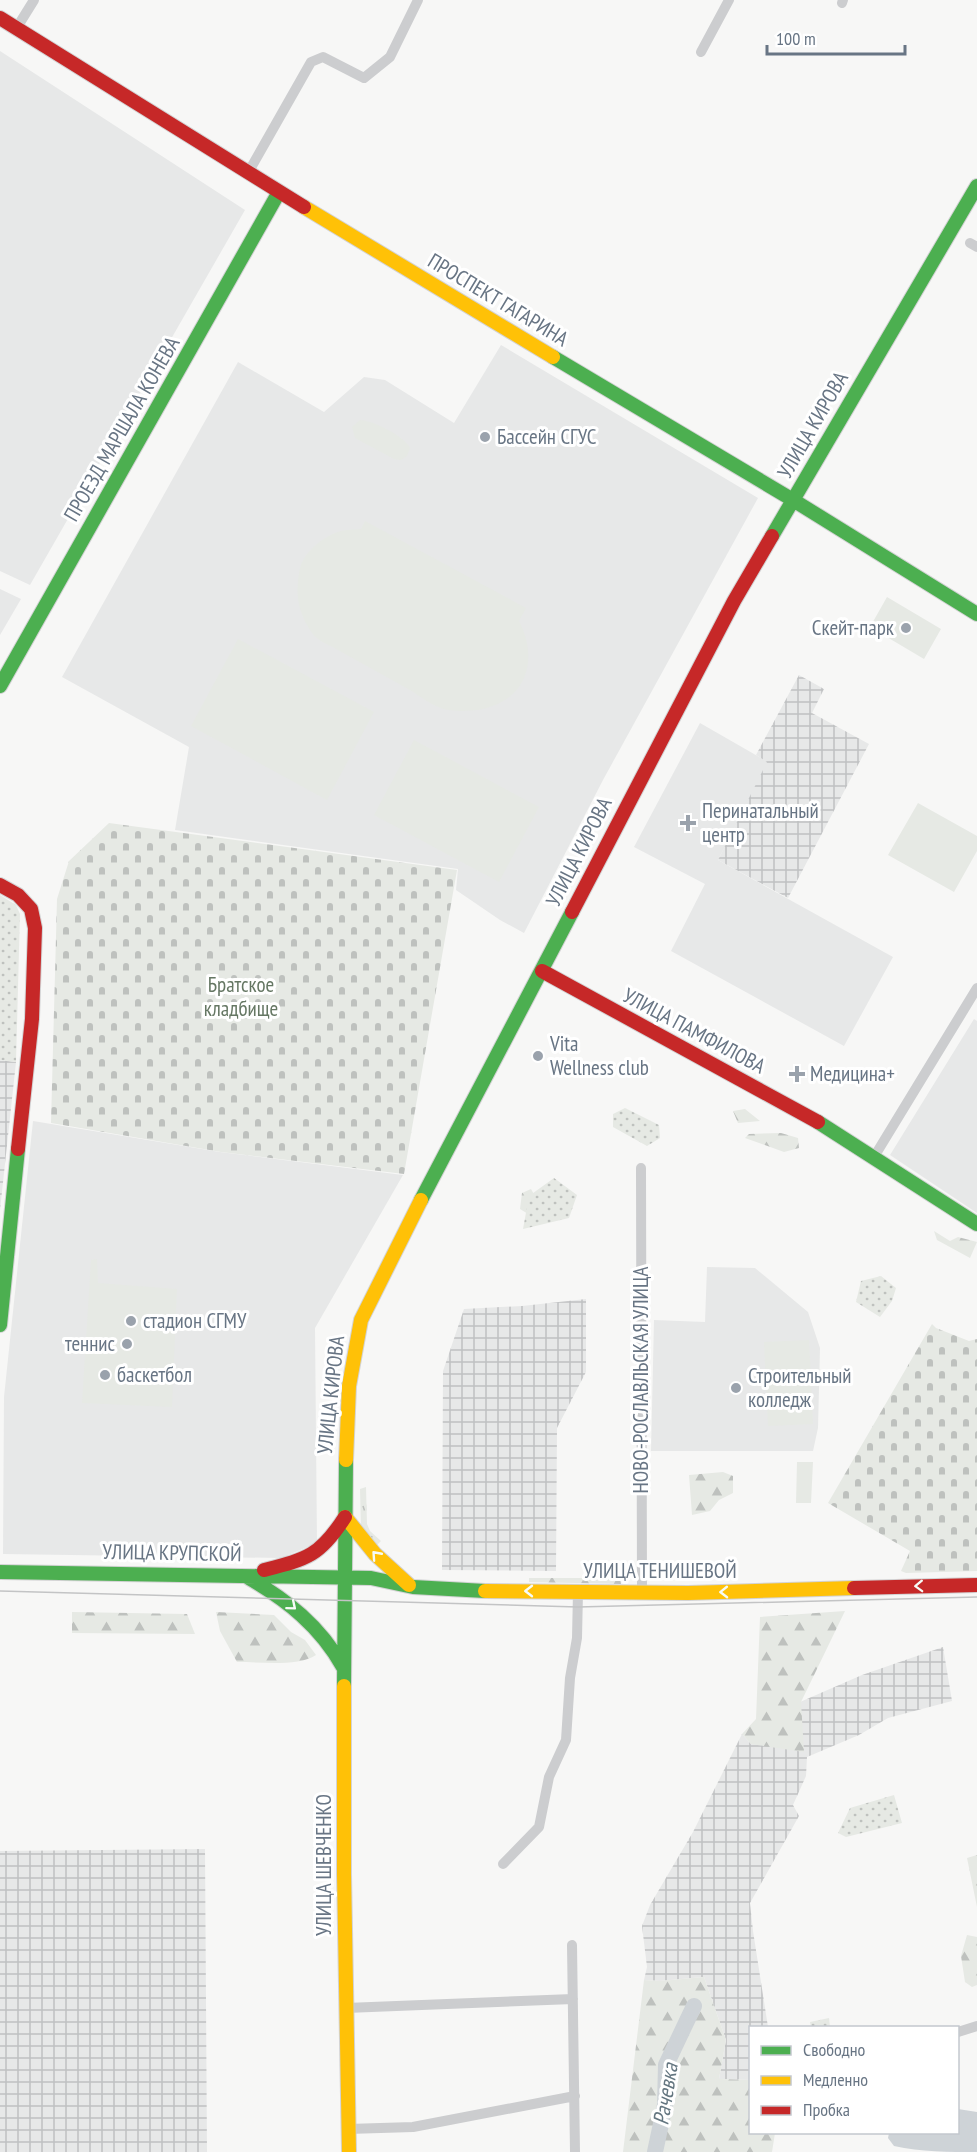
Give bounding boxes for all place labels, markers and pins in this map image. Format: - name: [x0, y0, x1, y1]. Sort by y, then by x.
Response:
- place label: Бассейн СГУС: [497, 423, 597, 450]
- marker: Бассейн СГУС: [478, 430, 492, 444]
- place label: Скейт-парк: [812, 614, 894, 641]
- marker: Скейт-парк: [899, 621, 913, 635]
- place label: Перинатальный центр: [702, 797, 819, 848]
- marker: Перинатальный центр: [679, 814, 697, 832]
- place label: Vita Wellness club: [549, 1030, 649, 1081]
- marker: Vita Wellness club: [531, 1049, 545, 1063]
- place label: Медицина+: [810, 1060, 895, 1087]
- marker: Медицина+: [788, 1065, 806, 1083]
- place label: стадион СГМУ: [143, 1307, 247, 1334]
- marker: стадион СГМУ: [124, 1314, 138, 1328]
- place label: теннис: [65, 1330, 116, 1357]
- marker: теннис: [120, 1337, 134, 1351]
- place label: баскетбол: [117, 1361, 192, 1388]
- place label: Строительный колледж: [748, 1362, 852, 1413]
- marker: баскетбол: [98, 1368, 112, 1382]
- marker: Строительный колледж: [729, 1381, 743, 1395]

